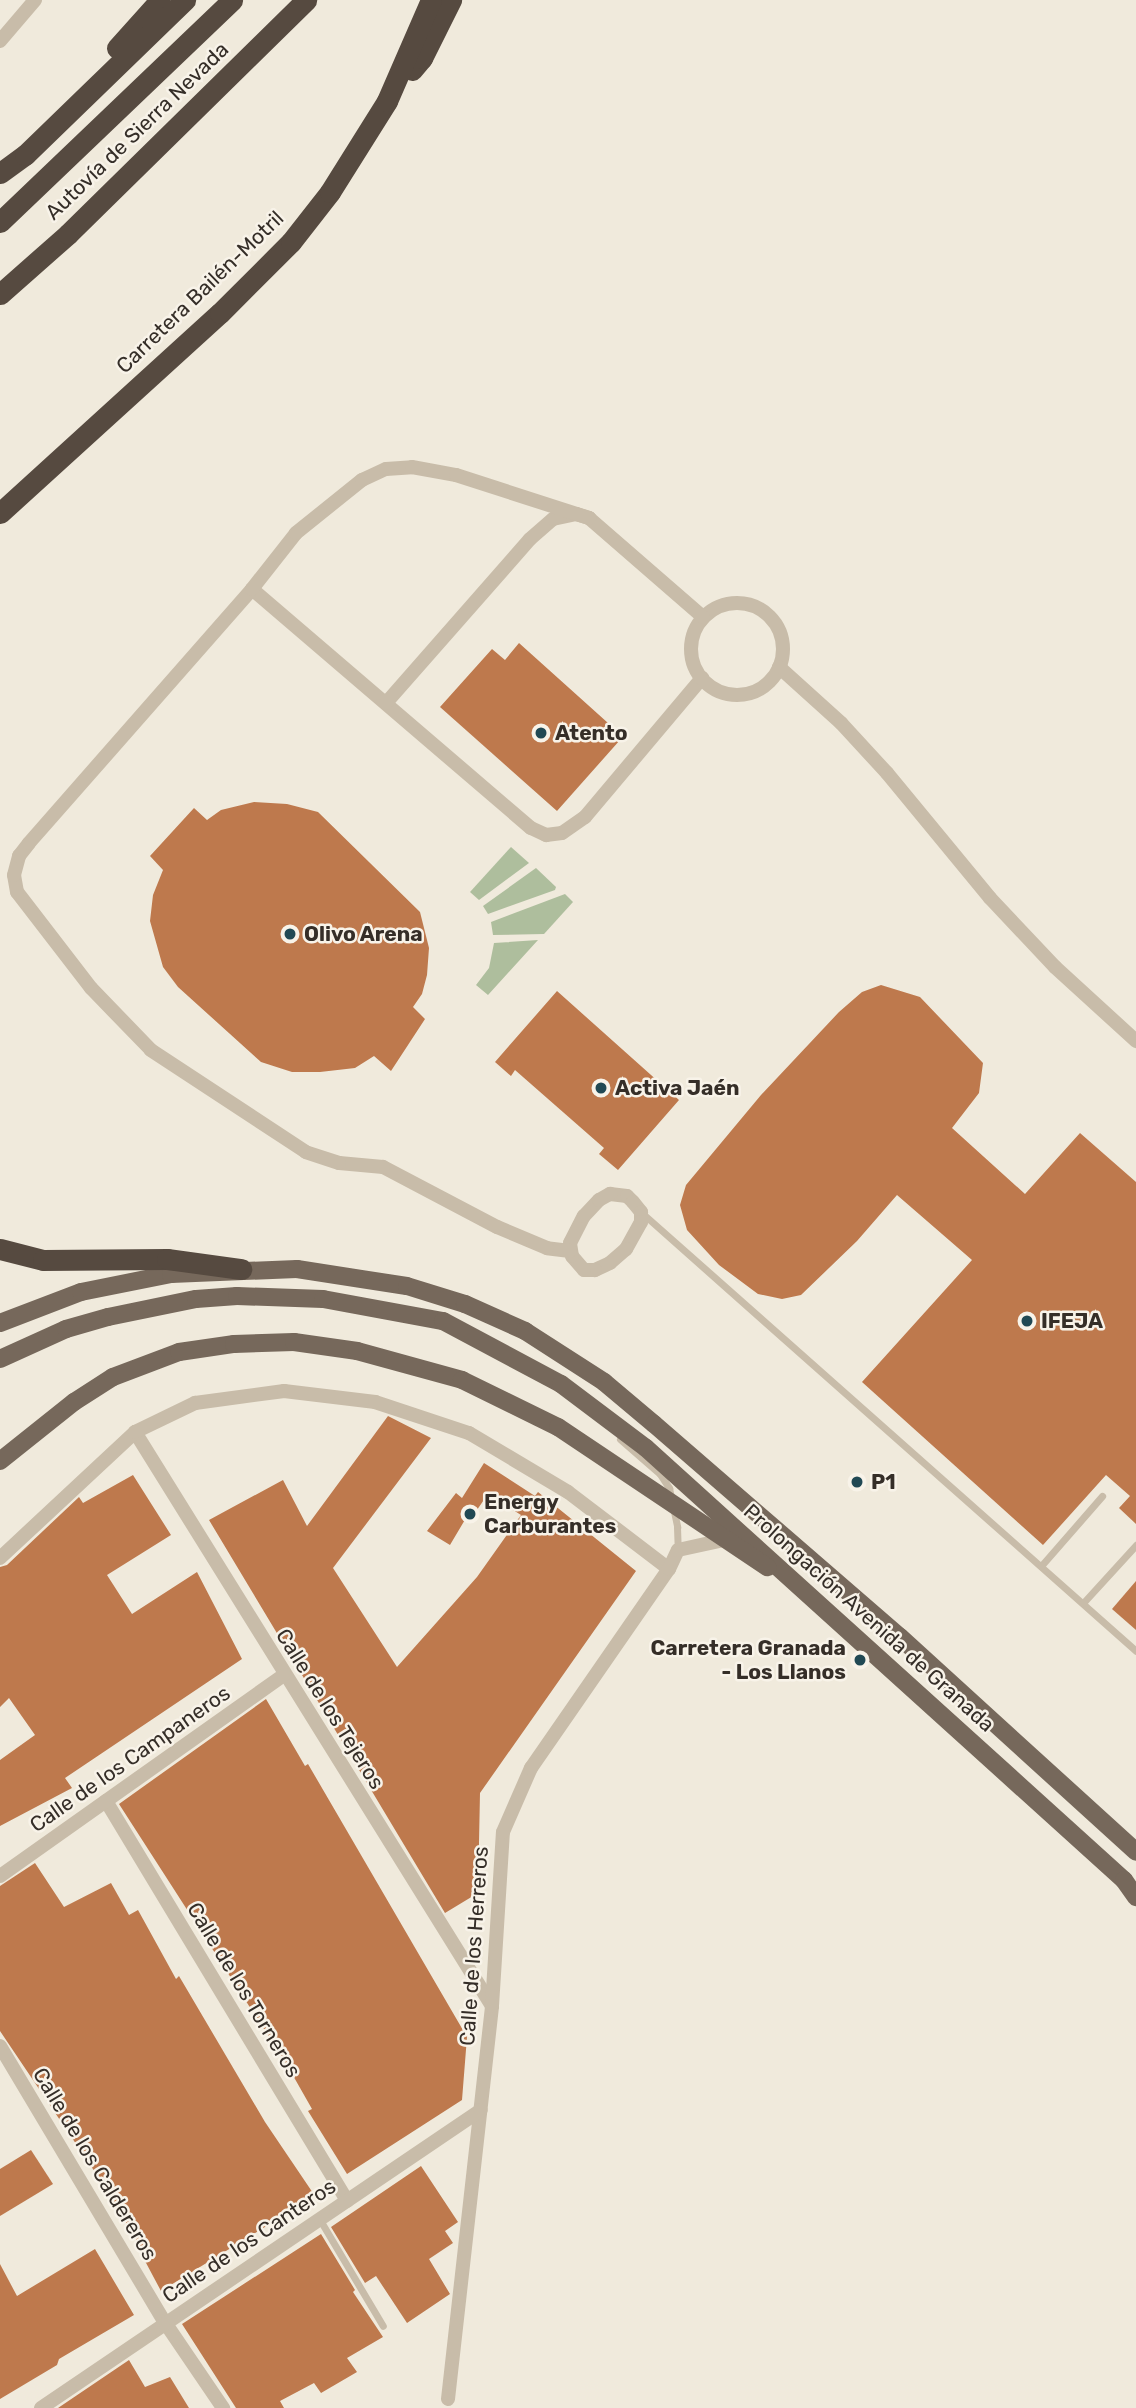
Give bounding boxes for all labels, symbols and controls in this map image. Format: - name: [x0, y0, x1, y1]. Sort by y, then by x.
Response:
- street label: Autovía de Sierra Nevada: [40, 37, 234, 225]
- street label: Carretera Bailén-Motril: [111, 206, 289, 378]
- place label: Atento: [555, 720, 628, 746]
- marker: Atento: [533, 725, 549, 741]
- place label: Olivo Arena: [304, 921, 423, 947]
- marker: Olivo Arena: [282, 926, 298, 942]
- place label: Activa Jaén: [615, 1075, 739, 1101]
- marker: Activa Jaén: [593, 1080, 609, 1096]
- place label: IFEJA: [1041, 1308, 1103, 1334]
- marker: IFEJA: [1019, 1313, 1035, 1329]
- place label: P1: [871, 1469, 896, 1495]
- marker: P1: [849, 1474, 865, 1490]
- place label: Energy Carburantes: [484, 1489, 616, 1539]
- street label: Prolongación Avenida de Granada: [738, 1499, 1000, 1737]
- marker: Energy Carburantes: [462, 1506, 478, 1522]
- street label: Calle de los Tejeros: [270, 1624, 390, 1794]
- place label: Carretera Granada - Los Llanos: [651, 1635, 846, 1685]
- marker: Carretera Granada - Los Llanos: [852, 1652, 868, 1668]
- street label: Calle de los Campaneros: [25, 1680, 235, 1838]
- street label: Calle de los Herreros: [454, 1845, 494, 2047]
- street label: Calle de los Torneros: [182, 1898, 306, 2082]
- street label: Calle de los Caldereros: [28, 2063, 162, 2265]
- street label: Calle de los Canteros: [157, 2174, 341, 2308]

